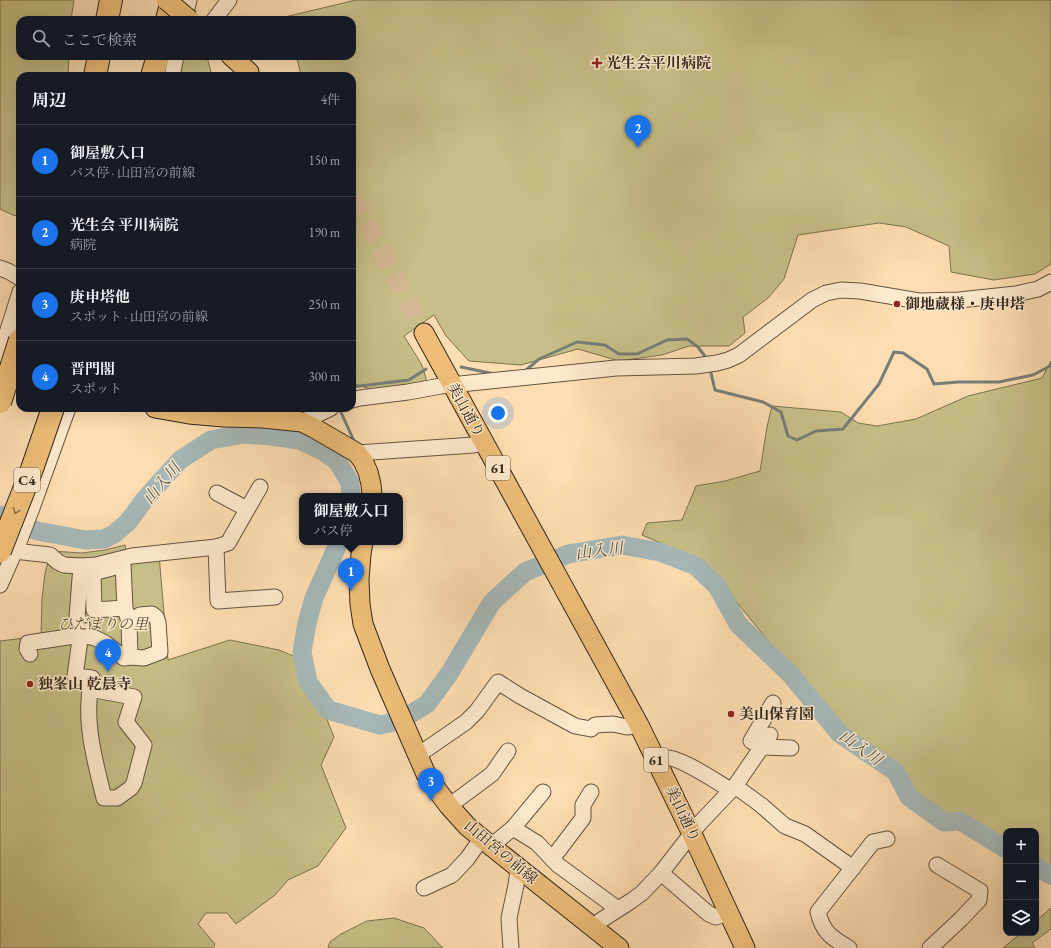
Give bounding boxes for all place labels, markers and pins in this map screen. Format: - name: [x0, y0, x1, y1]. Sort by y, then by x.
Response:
- place label: 光生会平川病院: [606, 53, 711, 72]
- marker: 光生会平川病院: [591, 57, 603, 69]
- pin: 2: [625, 115, 651, 148]
- place label: 御地蔵様・庚申塔: [905, 294, 1025, 313]
- marker: 御地蔵様・庚申塔: [892, 299, 902, 309]
- pin: 1: [338, 558, 364, 591]
- pin: 4: [95, 639, 121, 672]
- place label: 独峯山 乾晨寺: [38, 674, 132, 693]
- marker: 独峯山 乾晨寺: [25, 679, 35, 689]
- place label: 美山保育園: [739, 704, 814, 723]
- marker: 美山保育園: [726, 709, 736, 719]
- pin: 3: [418, 768, 444, 801]

